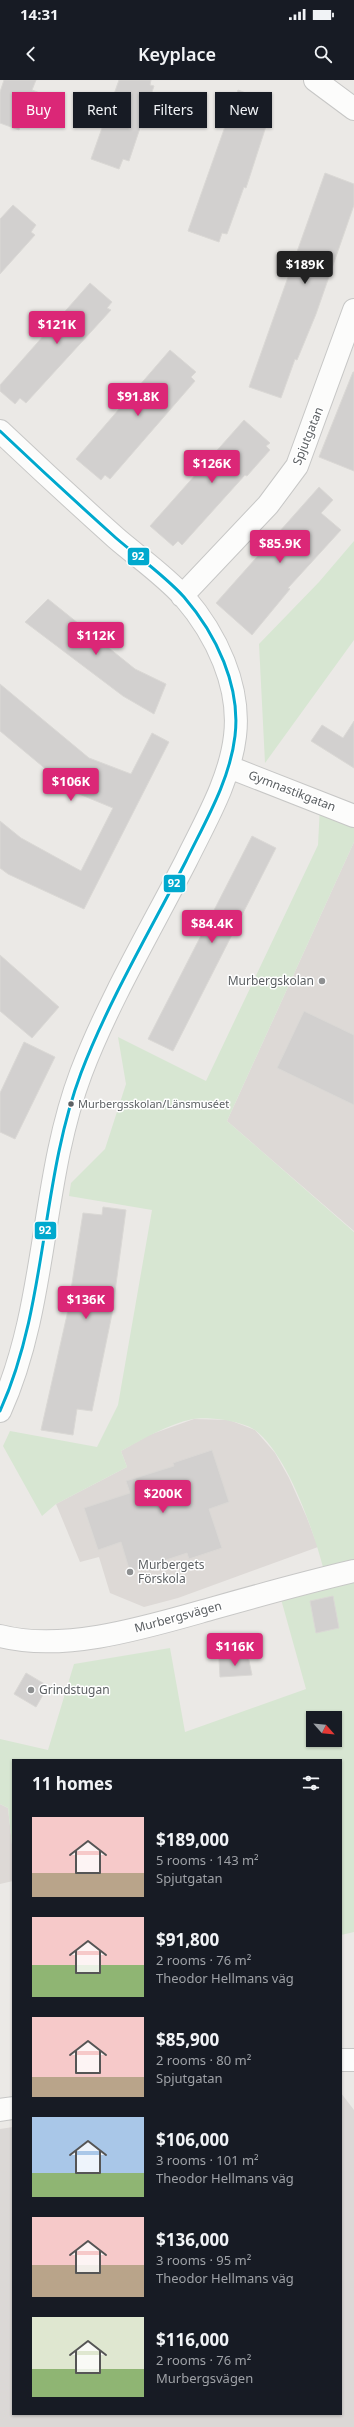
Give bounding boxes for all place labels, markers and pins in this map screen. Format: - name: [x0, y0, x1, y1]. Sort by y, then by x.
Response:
- pin: $189K: [277, 251, 333, 285]
- pin: $121K: [29, 311, 85, 345]
- pin: $91.8K: [105, 383, 171, 417]
- pin: $126K: [184, 450, 240, 484]
- pin: $85.9K: [247, 530, 313, 564]
- pin: $112K: [68, 622, 124, 656]
- pin: $106K: [43, 768, 99, 802]
- pin: $84.4K: [179, 910, 245, 944]
- place label: Murbergskolan: [228, 972, 314, 989]
- marker: Murbergskolan: [317, 976, 327, 986]
- place label: Murbergsskolan/Länsmuséet: [78, 1096, 229, 1111]
- marker: Murbergsskolan/Länsmuséet: [66, 1099, 76, 1109]
- pin: $136K: [58, 1286, 114, 1320]
- pin: $200K: [135, 1480, 191, 1514]
- place label: Murbergets Förskola: [138, 1556, 205, 1587]
- marker: Murbergets Förskola: [125, 1567, 135, 1577]
- pin: $116K: [207, 1633, 263, 1667]
- place label: Grindstugan: [39, 1681, 110, 1698]
- marker: Grindstugan: [26, 1685, 36, 1695]

